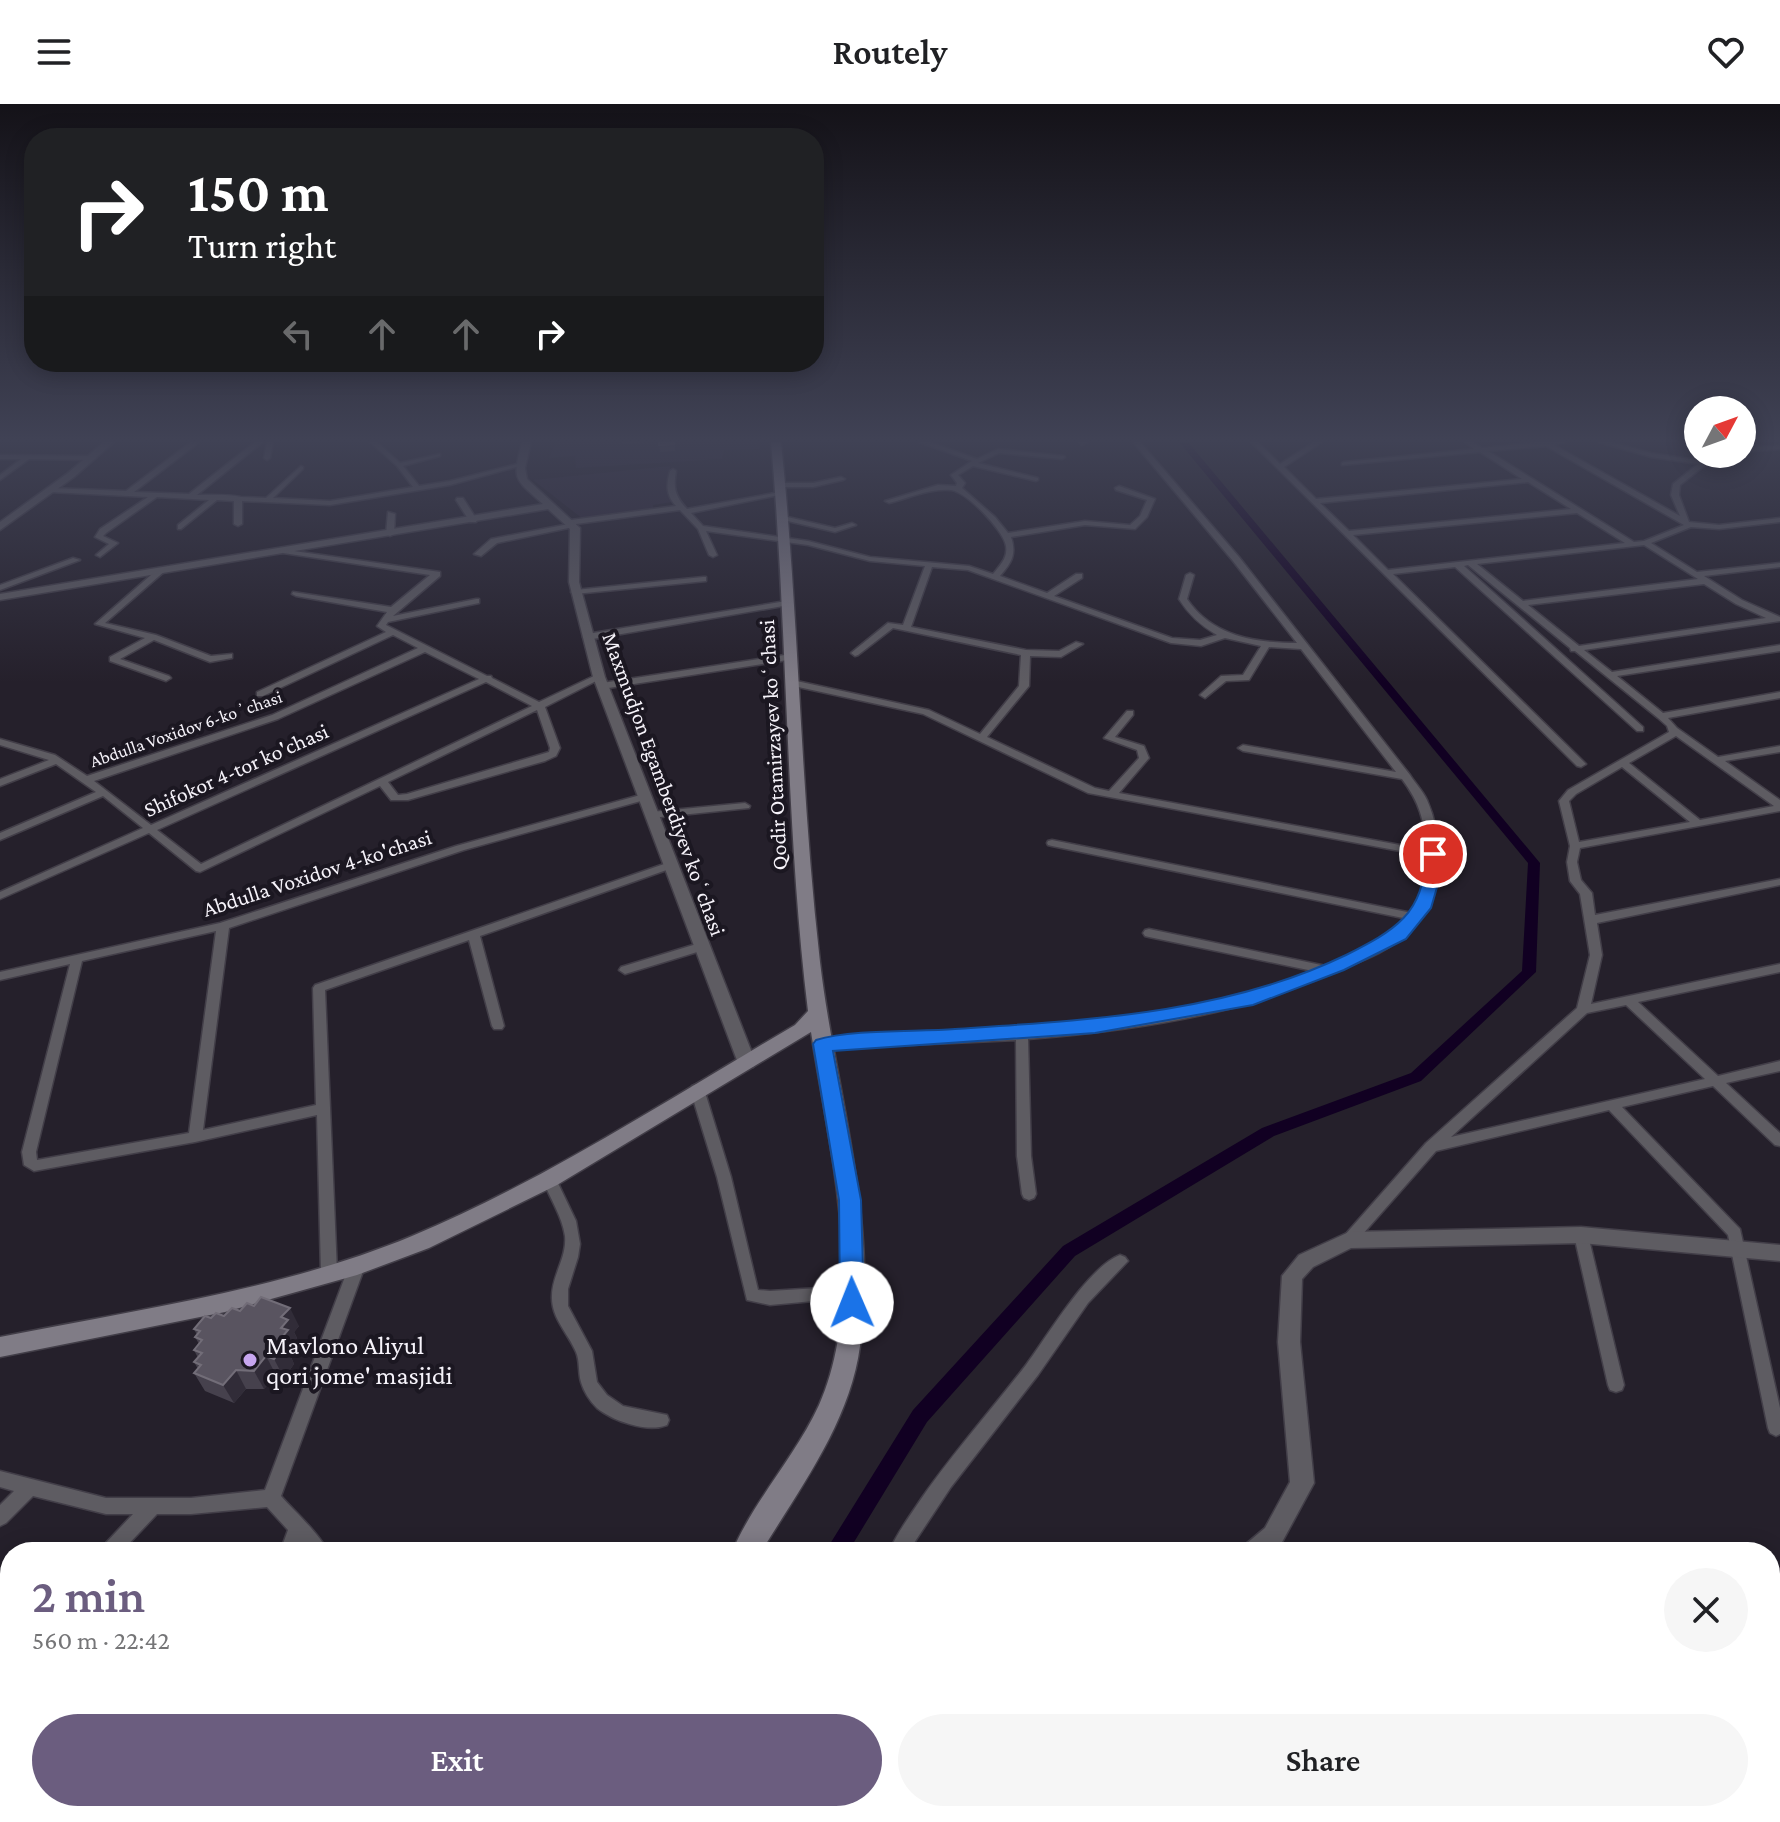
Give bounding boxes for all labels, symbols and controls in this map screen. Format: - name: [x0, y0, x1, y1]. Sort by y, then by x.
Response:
- icon: menu: [32, 30, 76, 74]
- icon: heart: [1704, 30, 1748, 74]
- text: Routely: [833, 32, 947, 72]
- icon: right: [56, 160, 160, 264]
- text: 150 m: [188, 161, 329, 223]
- text: Turn right: [188, 226, 336, 266]
- icon: left: [276, 312, 320, 356]
- icon: ahead: [360, 312, 404, 356]
- icon: ahead: [444, 312, 488, 356]
- icon: right: [528, 312, 572, 356]
- north arrow: [1684, 396, 1756, 468]
- map controls: [1684, 396, 1756, 468]
- street label: Qodir Otamirzayev koʻchasi: [754, 619, 792, 871]
- street label: Maxmudjon Egamberdiyev koʻchasi: [597, 629, 731, 939]
- street label: Abdulla Voxidov 6-koʼchasi: [87, 687, 285, 771]
- street label: Shifokor 4-tor ko'chasi: [140, 718, 332, 822]
- pin: [1399, 820, 1467, 888]
- street label: Abdulla Voxidov 4-ko'chasi: [200, 824, 435, 922]
- icon: arrive: [1411, 832, 1455, 876]
- position arrow: [810, 1261, 894, 1345]
- place label: Mavlono Aliyul qori jome' masjidi: [266, 1331, 453, 1390]
- marker: Mavlono Aliyul qori jome' masjidi: [241, 1351, 259, 1369]
- button: close: [1664, 1568, 1748, 1652]
- text: 2 min: [32, 1569, 145, 1622]
- text: 560 m · 22:42: [32, 1626, 170, 1655]
- button: Exit: [32, 1714, 882, 1806]
- button: Share: [898, 1714, 1748, 1806]

